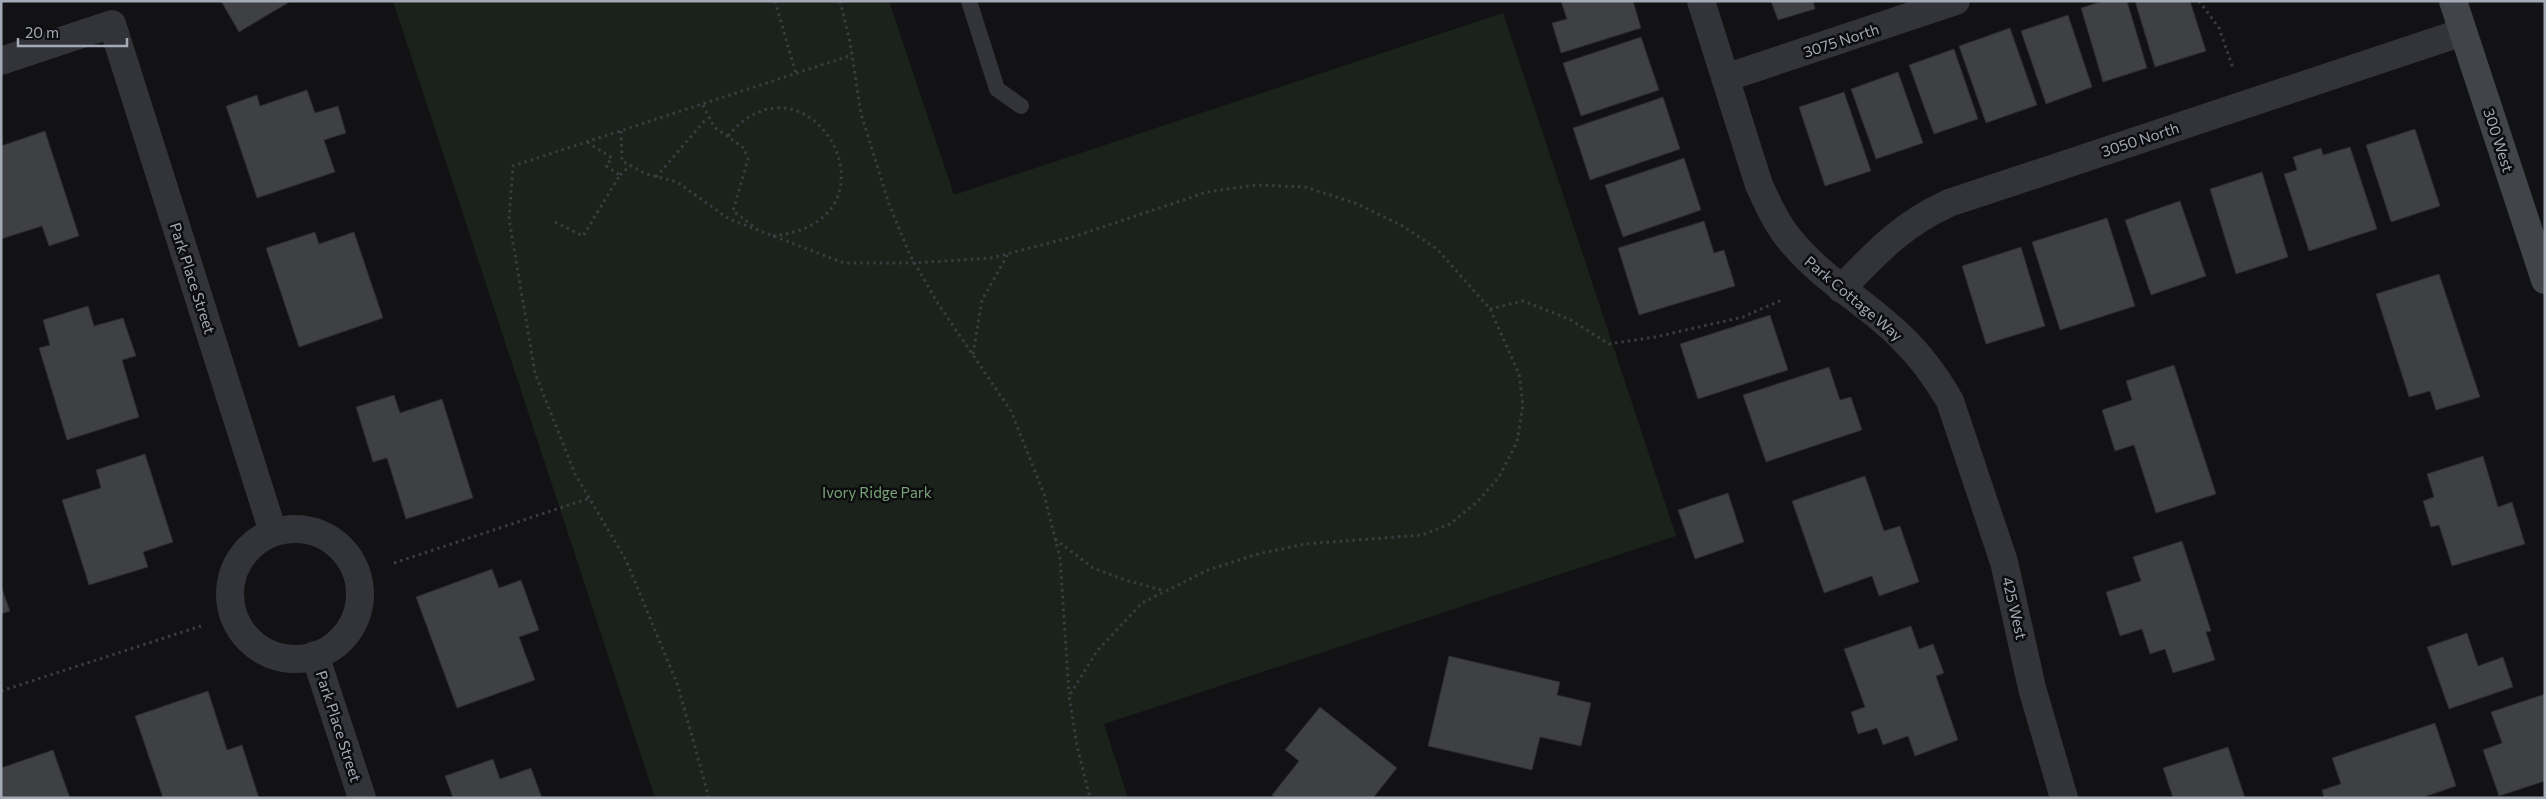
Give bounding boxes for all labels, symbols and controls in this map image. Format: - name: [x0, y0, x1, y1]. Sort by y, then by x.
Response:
- scale bar: [18, 15, 126, 47]
- street label: 3075 North: [1801, 19, 1881, 61]
- text: 20 m: [25, 23, 59, 41]
- street label: 300 West: [2480, 106, 2518, 174]
- street label: 3050 North: [2099, 118, 2181, 160]
- street label: Park Place Street: [167, 220, 219, 336]
- street label: Park Cottage Way: [1801, 252, 1907, 344]
- park label: Ivory Ridge Park: [822, 483, 932, 501]
- street label: 425 West: [1999, 575, 2031, 641]
- street label: Park Place Street: [313, 668, 365, 784]

